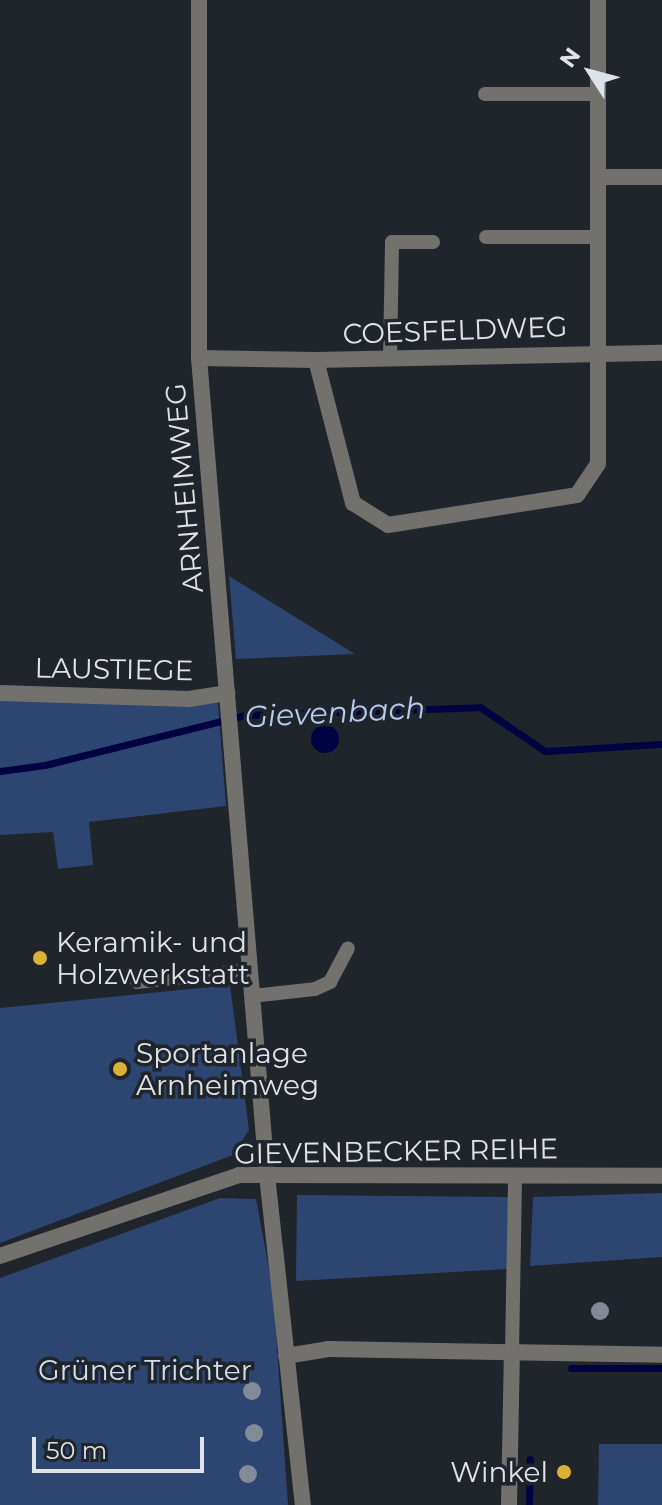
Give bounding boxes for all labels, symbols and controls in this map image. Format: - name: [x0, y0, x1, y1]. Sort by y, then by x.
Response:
- north arrow: [550, 32, 630, 112]
- text: N: [554, 42, 586, 73]
- street label: COESFELDWEG: [342, 309, 568, 351]
- street label: ARNHEIMWEG: [158, 382, 210, 594]
- street label: LAUSTIEGE: [34, 651, 194, 687]
- water label: Gievenbach: [244, 690, 426, 736]
- place label: Keramik- und Holzwerkstatt: [56, 925, 250, 991]
- marker: Keramik- und Holzwerkstatt: [31, 949, 49, 967]
- place label: Sportanlage Arnheimweg: [136, 1036, 319, 1102]
- marker: Sportanlage Arnheimweg: [111, 1060, 129, 1078]
- street label: GIEVENBECKER REIHE: [234, 1131, 558, 1171]
- park label: Grüner Trichter: [38, 1353, 252, 1387]
- scale bar: [36, 1421, 208, 1471]
- text: 50 m: [46, 1436, 107, 1465]
- place label: Winkel: [450, 1455, 548, 1489]
- marker: Winkel: [555, 1463, 573, 1481]

